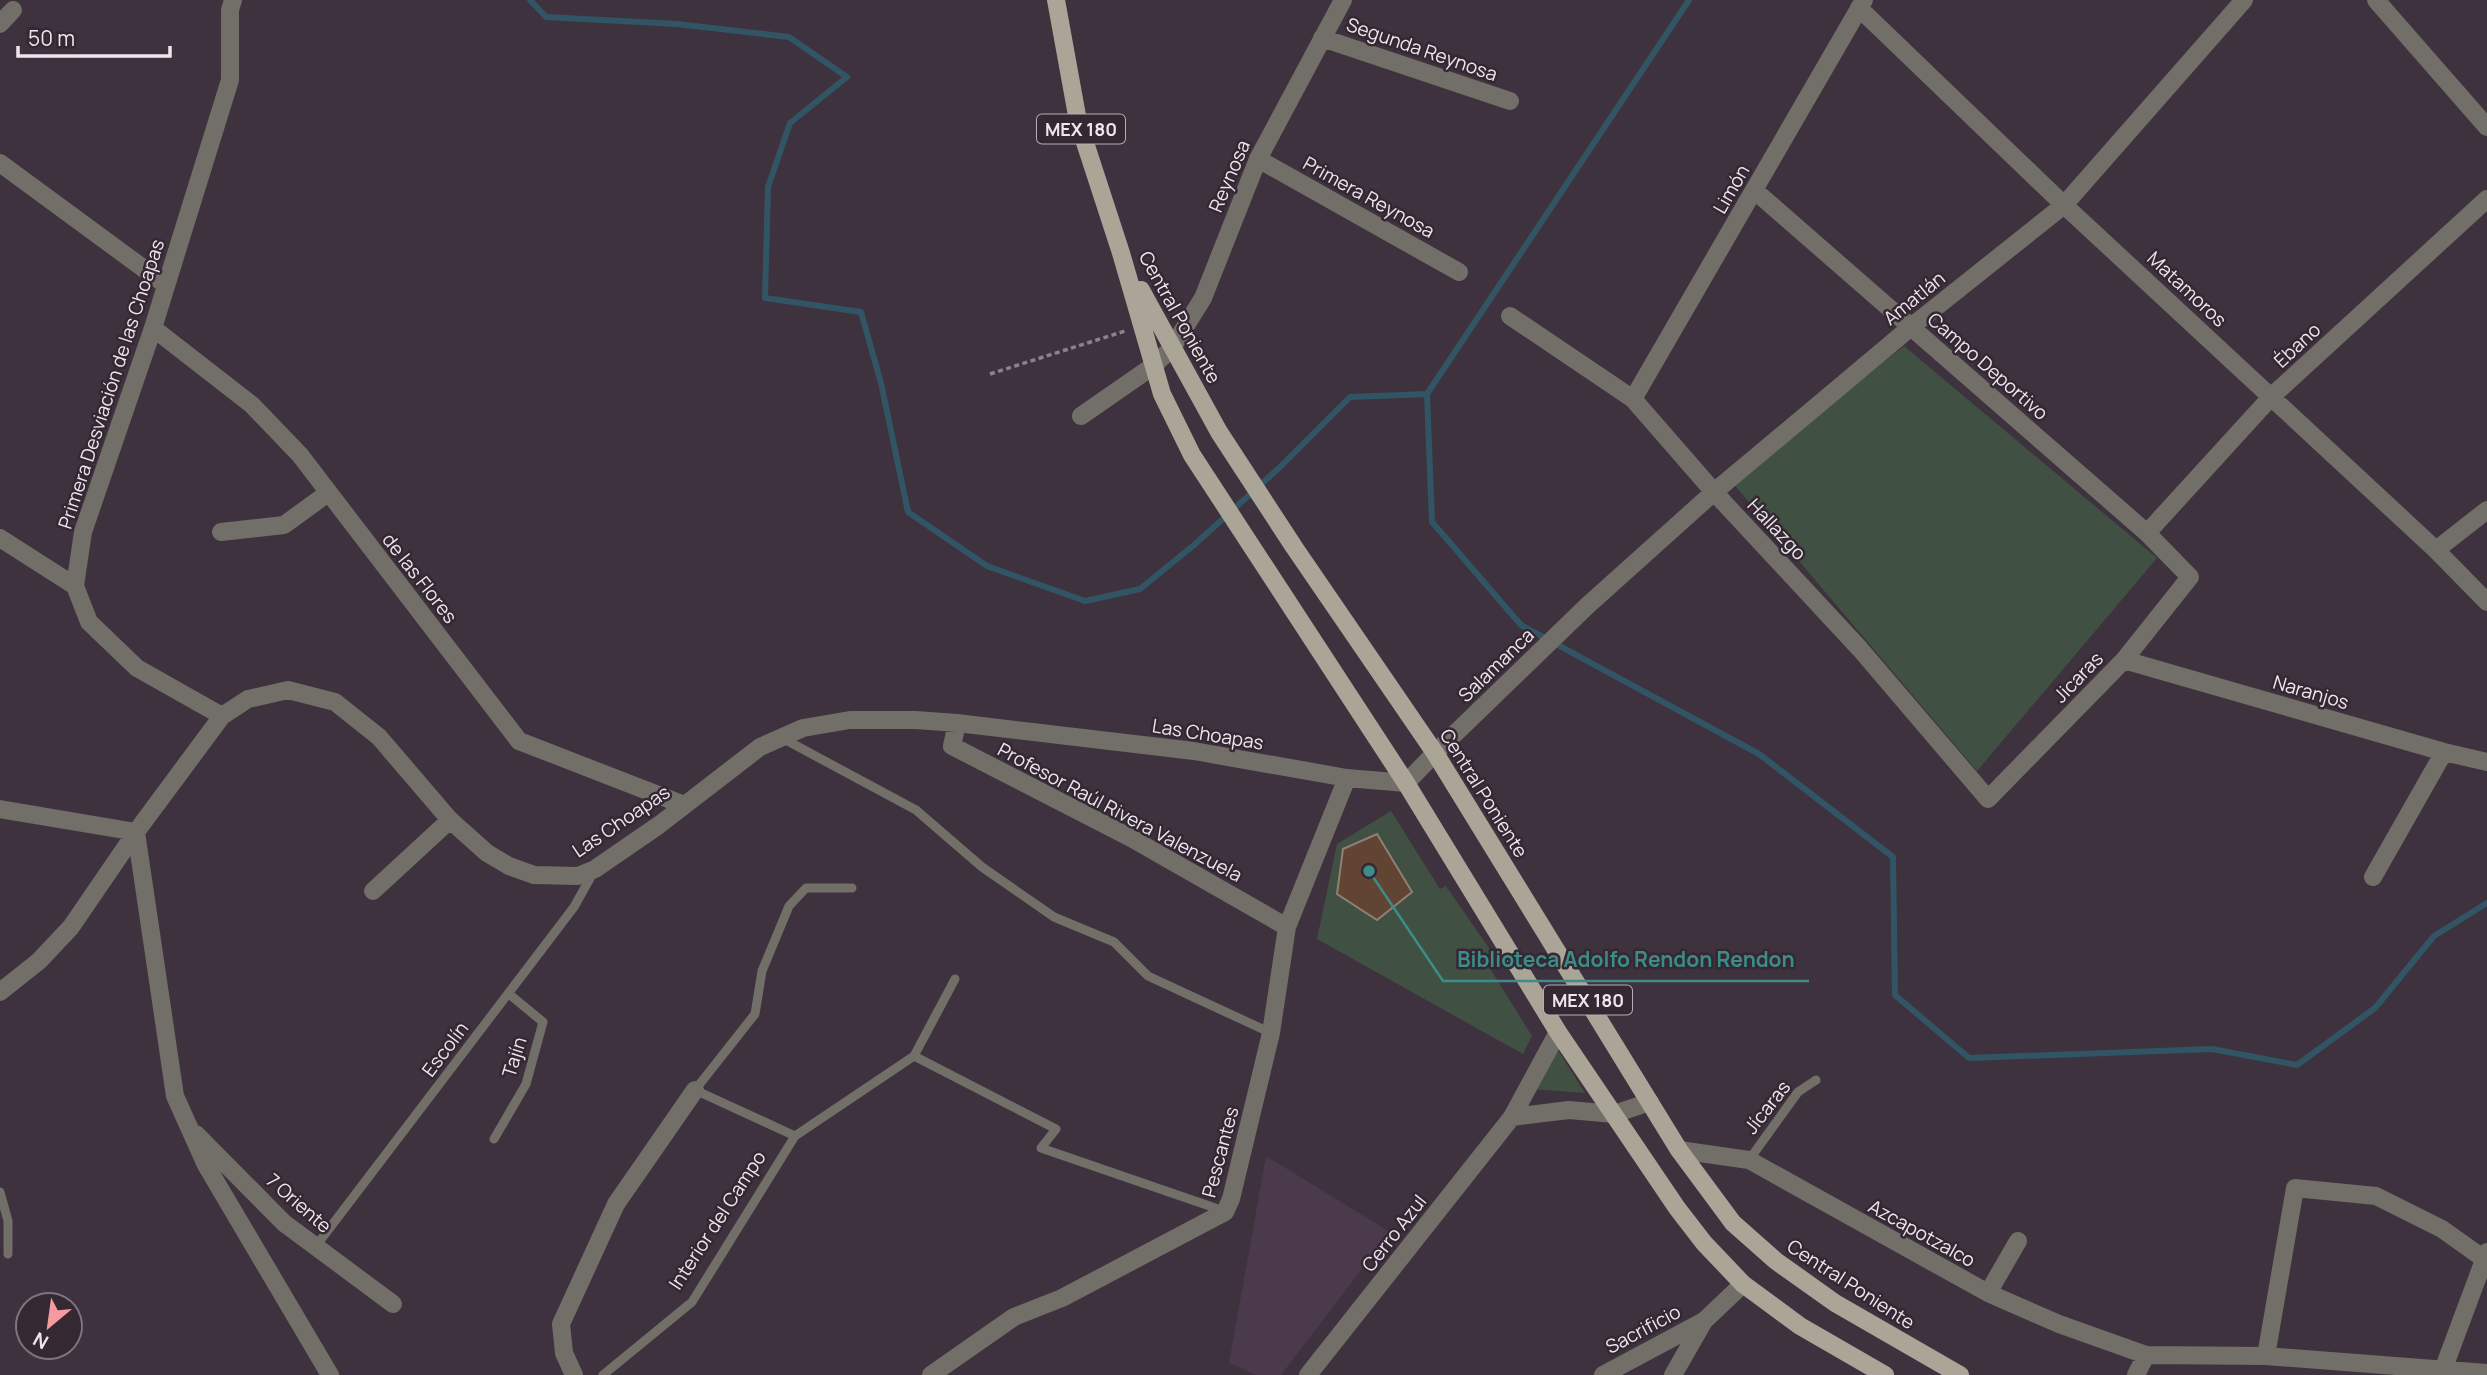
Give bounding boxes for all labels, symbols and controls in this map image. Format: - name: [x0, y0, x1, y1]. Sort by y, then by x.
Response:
- street label: Segunda Reynosa: [1343, 11, 1501, 87]
- scale bar: [18, 14, 170, 58]
- text: 50 m: [28, 24, 75, 52]
- road number: MEX 180: [1037, 114, 1125, 144]
- street label: Reynosa: [1202, 136, 1256, 216]
- street label: Primera Reynosa: [1299, 150, 1439, 244]
- street label: Limón: [1707, 160, 1755, 218]
- street label: Primera Desviación de las Choapas: [52, 236, 170, 532]
- street label: Matamoros: [2142, 245, 2232, 333]
- street label: Central Poniente: [1133, 246, 1227, 388]
- street label: Amatlán: [1878, 265, 1950, 331]
- street label: Campo Deportivo: [1922, 306, 2054, 426]
- street label: Ébano: [2268, 317, 2326, 373]
- street label: Hallazgo: [1742, 493, 1812, 565]
- street label: de las Flores: [377, 527, 463, 629]
- street label: Salamanca: [1452, 622, 1540, 708]
- street label: Jicaras: [2047, 646, 2109, 708]
- street label: Naranjos: [2270, 669, 2352, 715]
- street label: Las Choapas: [1150, 712, 1266, 756]
- street label: Central Poniente: [1434, 724, 1534, 862]
- street label: Profesor Raúl Rivera Valenzuela: [993, 736, 1247, 888]
- street label: Las Choapas: [567, 779, 675, 863]
- callout: Biblioteca Adolfo Rendon Rendon: [1443, 939, 1809, 981]
- text: Biblioteca Adolfo Rendon Rendon: [1457, 945, 1795, 973]
- road number: MEX 180: [1544, 986, 1632, 1015]
- street label: Escolín: [416, 1016, 474, 1082]
- street label: Tajín: [496, 1034, 532, 1080]
- street label: Jícaras: [1738, 1075, 1796, 1139]
- street label: Pescantes: [1195, 1104, 1245, 1200]
- street label: Interior del Campo: [662, 1146, 772, 1294]
- street label: 7 Oriente: [261, 1167, 337, 1239]
- street label: Cerro Azul: [1356, 1189, 1432, 1277]
- street label: Azcapotzalco: [1864, 1193, 1980, 1273]
- street label: Central Poniente: [1782, 1233, 1920, 1335]
- north arrow: [14, 1291, 84, 1361]
- street label: Sacrificio: [1601, 1298, 1685, 1360]
- text: N: [28, 1326, 53, 1356]

